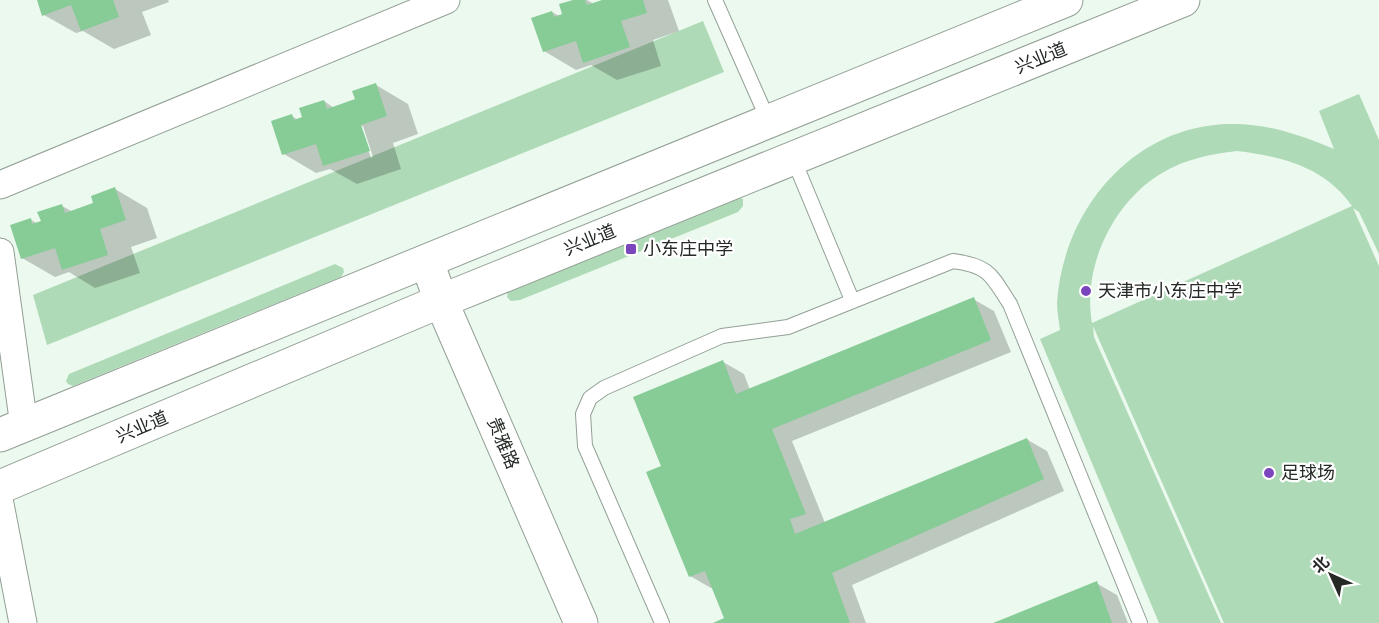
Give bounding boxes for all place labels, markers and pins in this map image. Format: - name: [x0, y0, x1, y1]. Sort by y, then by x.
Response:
- place label: 小东庄中学: [643, 238, 733, 259]
- marker: 小东庄中学: [624, 242, 638, 256]
- place label: 天津市小东庄中学: [1098, 280, 1242, 301]
- marker: 天津市小东庄中学: [1079, 284, 1093, 298]
- place label: 足球场: [1281, 462, 1335, 483]
- marker: 足球场: [1262, 466, 1276, 480]

